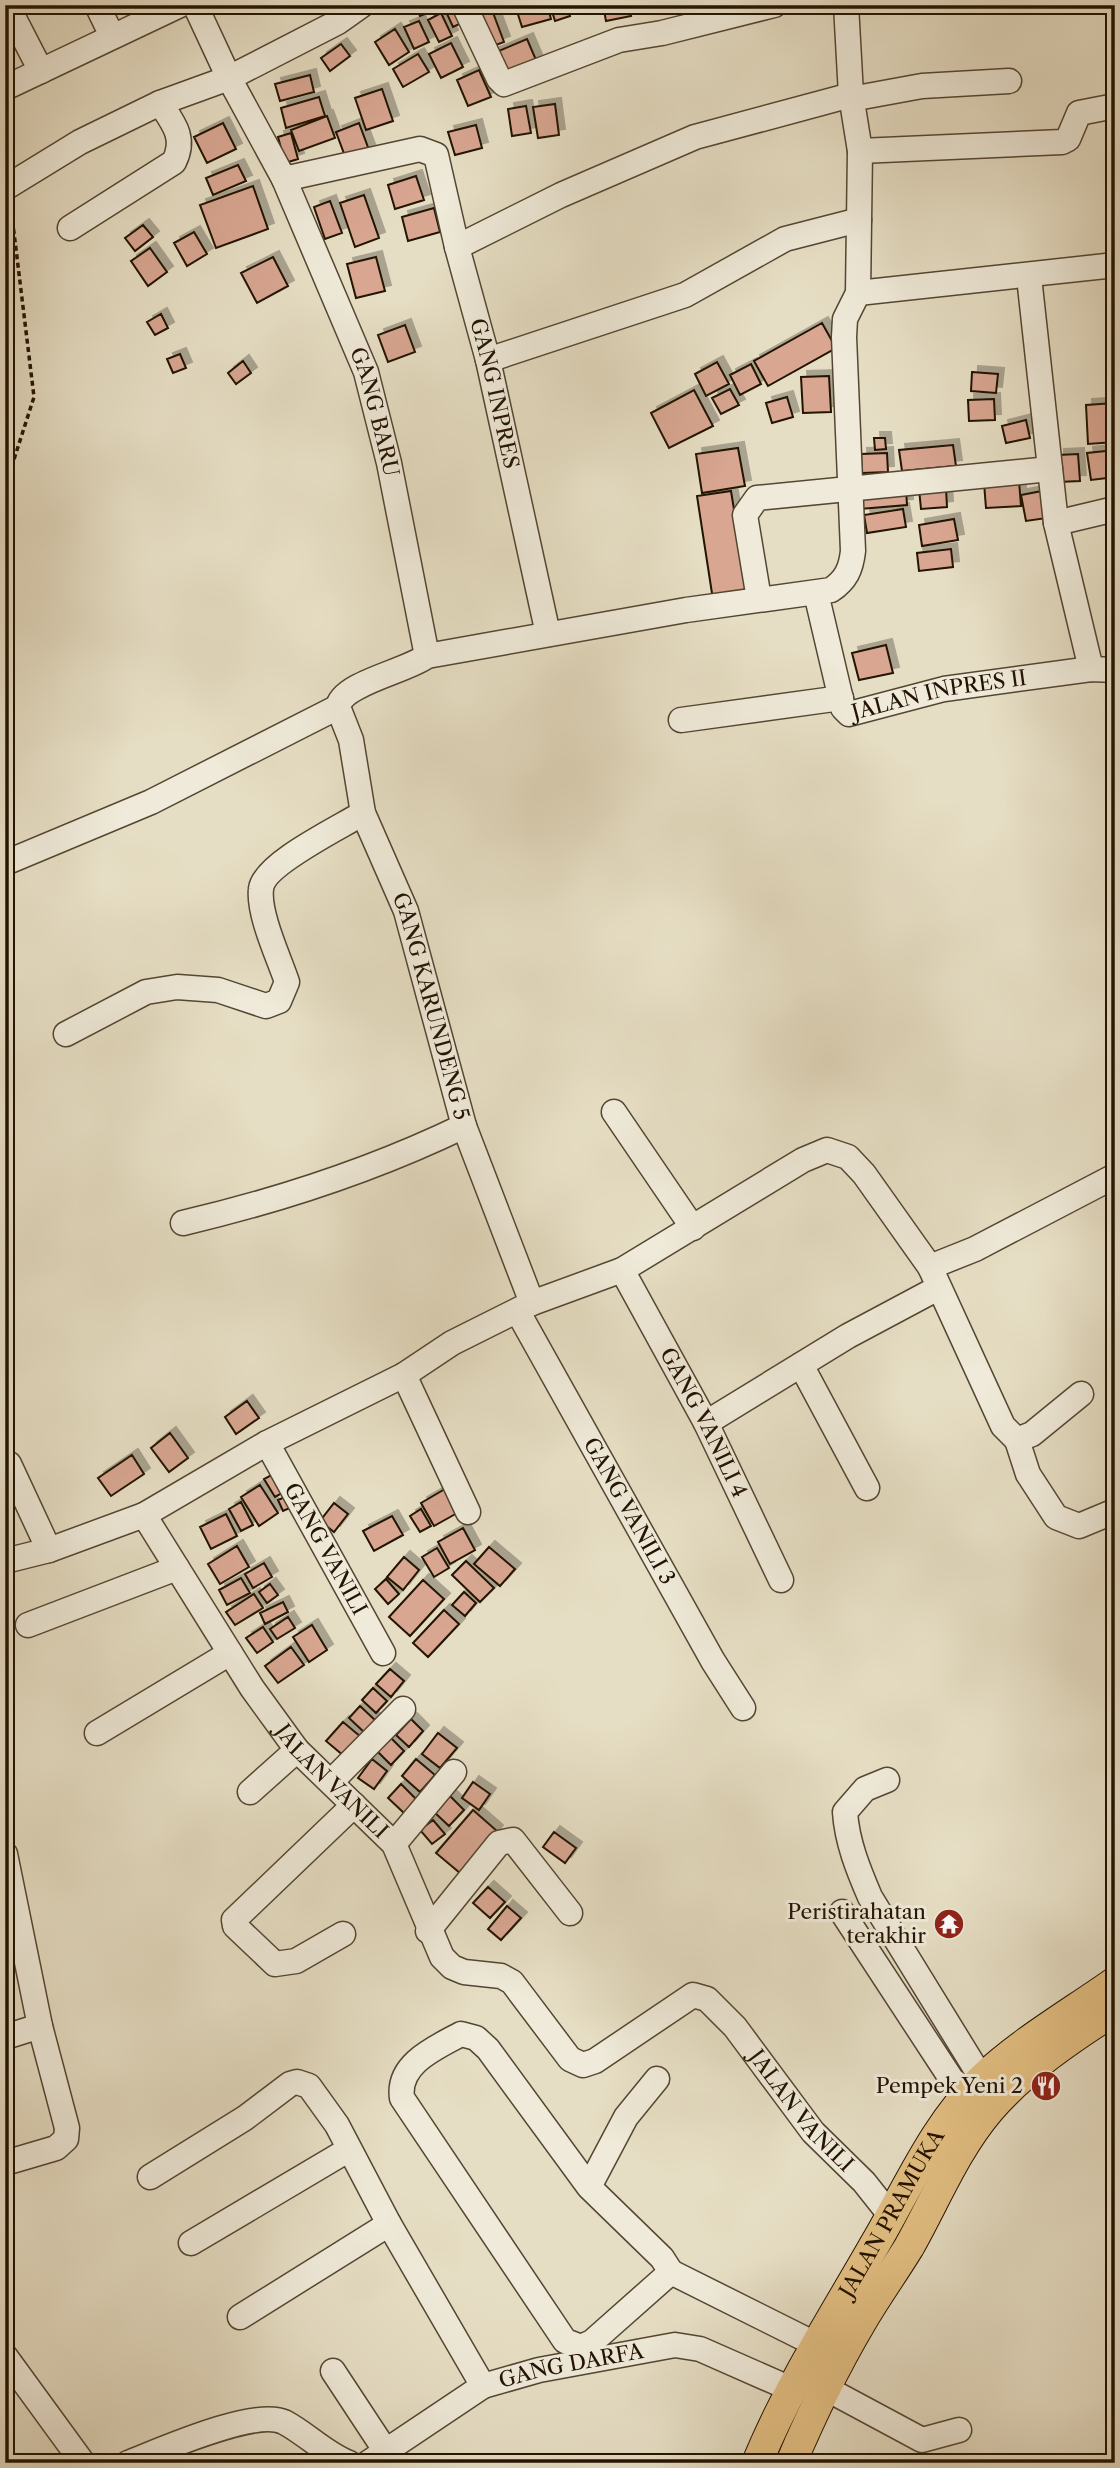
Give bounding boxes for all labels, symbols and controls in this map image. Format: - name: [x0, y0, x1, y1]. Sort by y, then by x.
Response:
- street label: GANG INPRES: [465, 316, 524, 471]
- street label: GANG BARU: [345, 343, 404, 478]
- street label: JALAN INPRES II: [846, 665, 1028, 726]
- street label: GANG KARUNDENG 5: [387, 888, 475, 1123]
- street label: GANG VANILI 4: [655, 1343, 753, 1501]
- street label: GANG VANILI 3: [579, 1433, 681, 1589]
- street label: GANG VANILI: [279, 1478, 372, 1619]
- street label: JALAN VANILI: [269, 1717, 393, 1843]
- place label: Peristirahatan terakhir: [787, 1899, 926, 1948]
- temple icon: Peristirahatan terakhir: [932, 1907, 966, 1941]
- street label: JALAN VANILI: [742, 2042, 859, 2177]
- restaurant icon: Pempek Yeni 2: [1029, 2069, 1063, 2103]
- place label: Pempek Yeni 2: [876, 2073, 1023, 2098]
- street label: JALAN PRAMUKA: [832, 2124, 950, 2304]
- street label: GANG DARFA: [496, 2338, 646, 2393]

